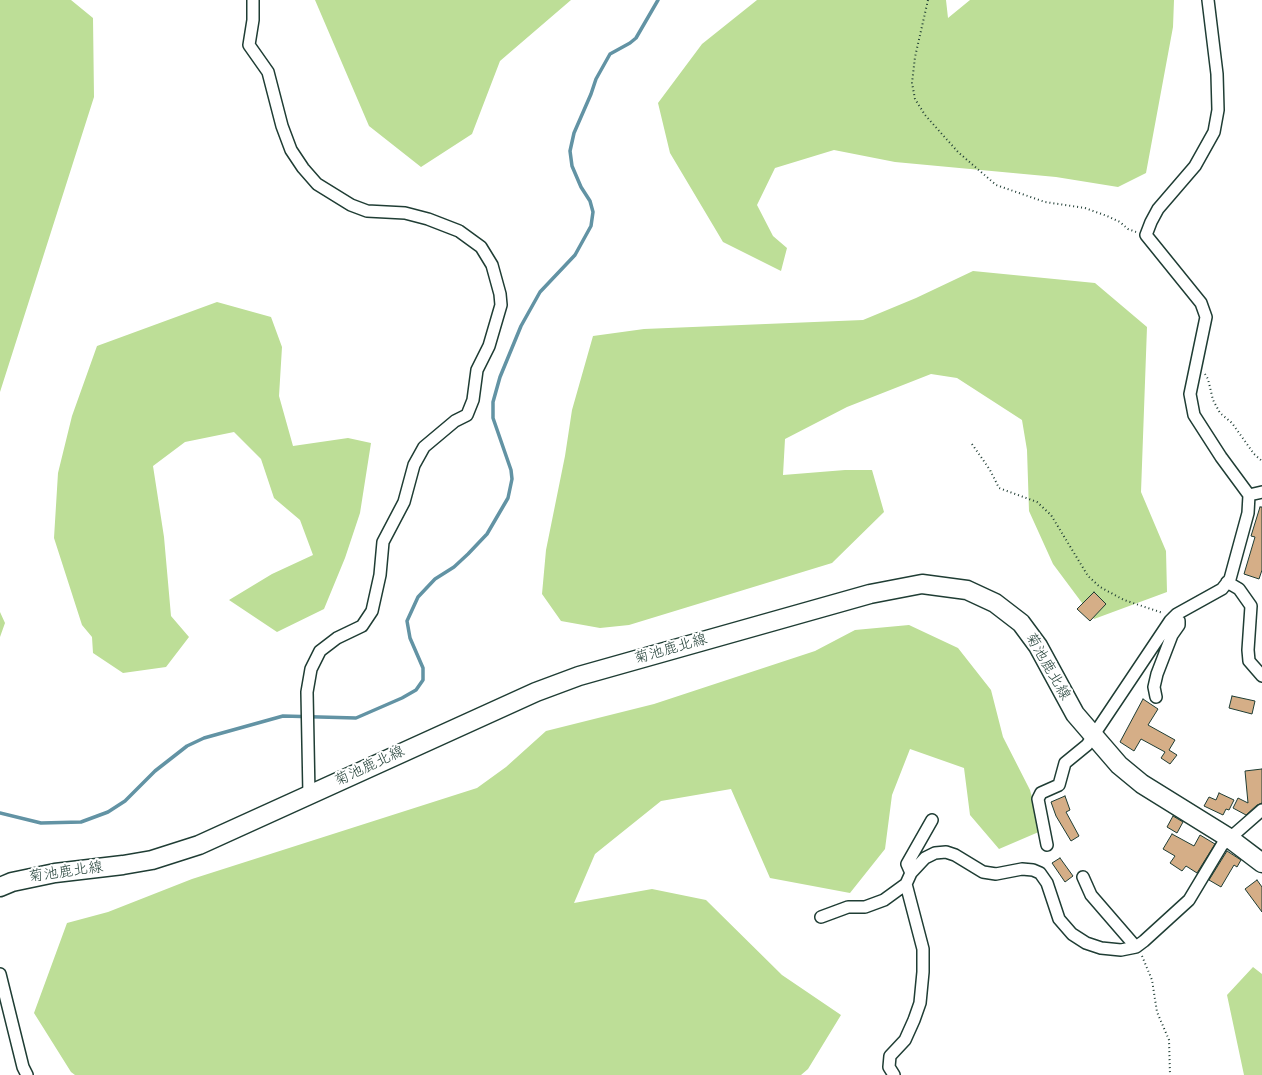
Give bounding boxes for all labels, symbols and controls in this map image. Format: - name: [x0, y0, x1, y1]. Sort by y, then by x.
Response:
- street label: 菊池鹿北線: [1020, 630, 1074, 704]
- street label: 菊池鹿北線: [632, 631, 710, 669]
- street label: 菊池鹿北線: [332, 743, 408, 791]
- street label: 菊池鹿北線: [28, 859, 104, 887]

